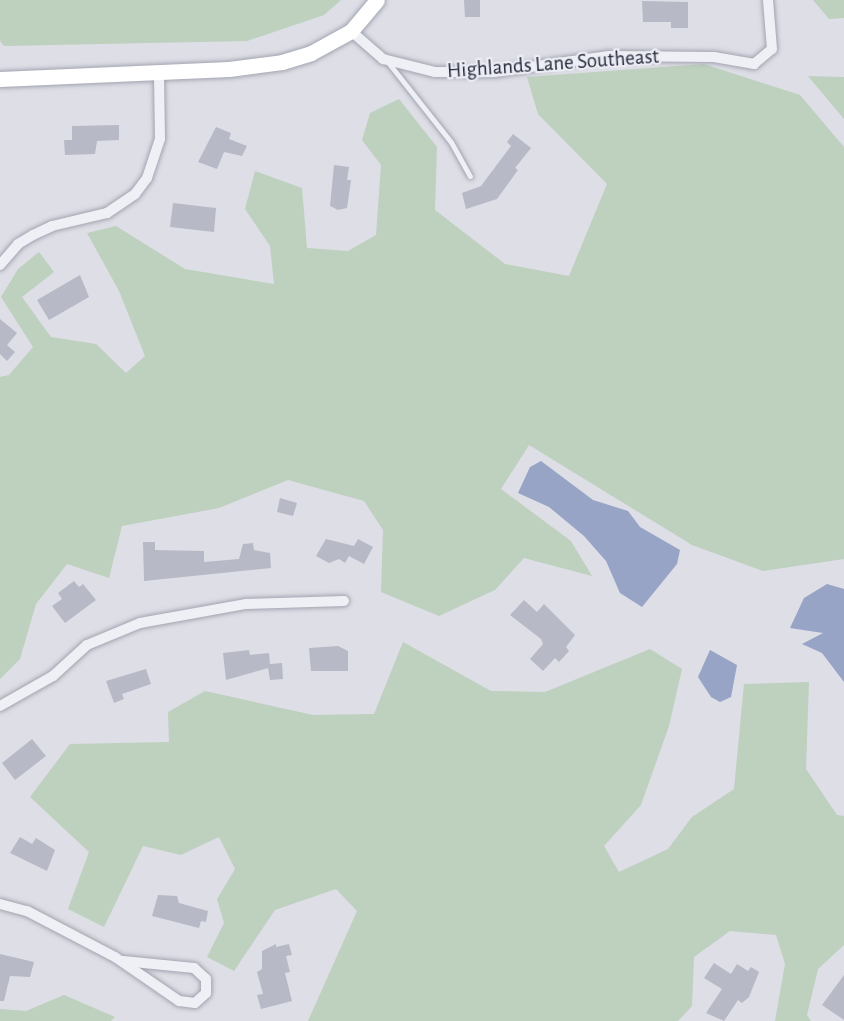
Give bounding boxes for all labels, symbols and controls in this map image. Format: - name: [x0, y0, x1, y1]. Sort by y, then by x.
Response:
- street label: Highlands Lane Southeast: [446, 44, 660, 84]

